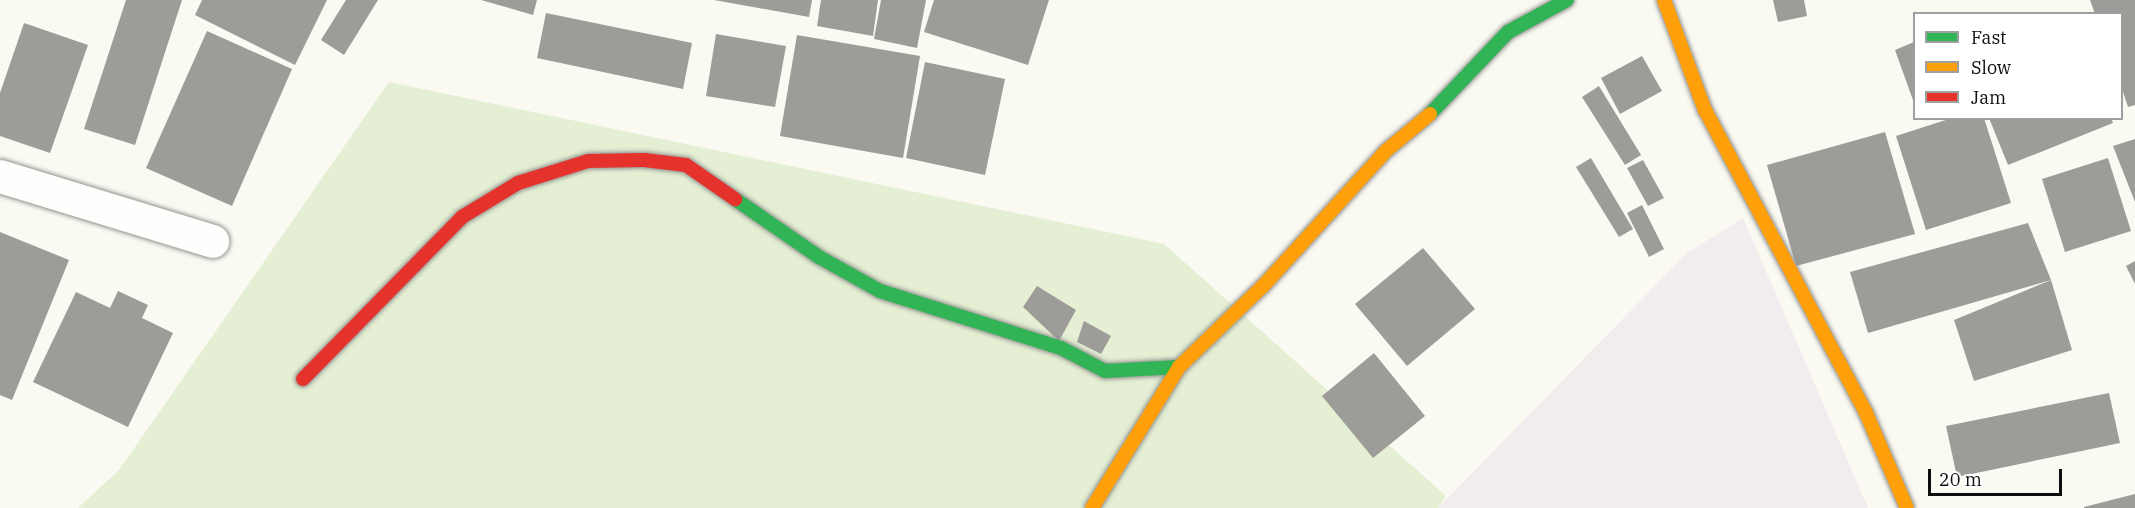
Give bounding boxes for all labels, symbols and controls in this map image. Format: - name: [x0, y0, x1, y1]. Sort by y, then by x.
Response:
- legend: [1913, 12, 2123, 120]
- text: Fast: [1971, 26, 2006, 49]
- text: Slow: [1971, 56, 2011, 79]
- text: Jam: [1971, 86, 2006, 109]
- scale bar: [1931, 457, 2064, 495]
- text: 20 m: [1939, 468, 1982, 491]

